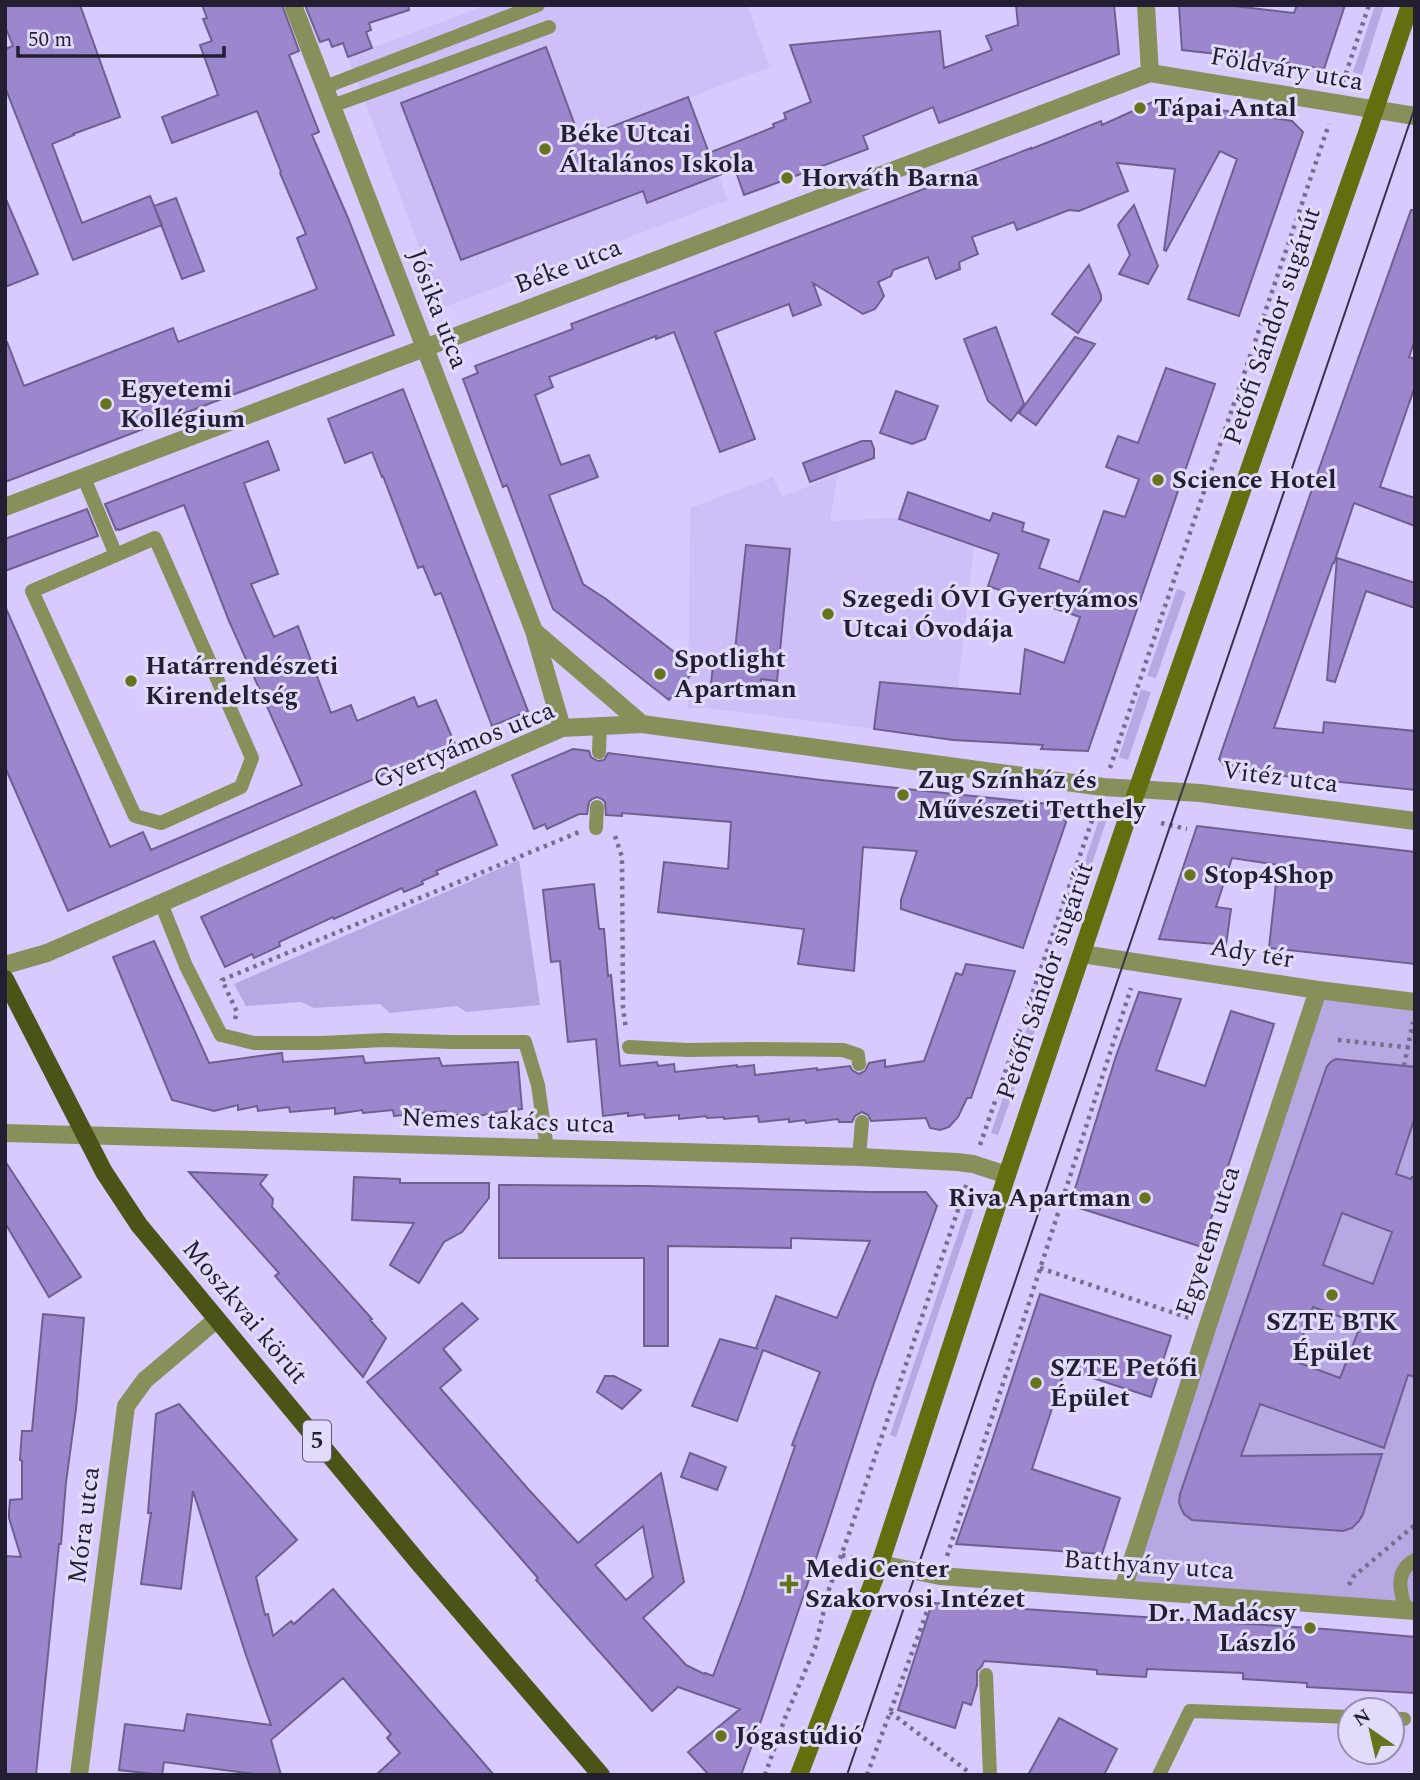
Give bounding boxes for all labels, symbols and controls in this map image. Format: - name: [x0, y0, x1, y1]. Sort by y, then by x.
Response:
- scale bar: [18, 14, 224, 58]
- text: 50 m: [28, 24, 72, 56]
- street label: Földváry utca: [1207, 36, 1367, 102]
- place label: Tápai Antal: [1154, 88, 1297, 128]
- marker: Tápai Antal: [1132, 100, 1148, 116]
- place label: Béke Utcai Általános Iskola: [559, 114, 755, 184]
- marker: Béke Utcai Általános Iskola: [537, 141, 553, 157]
- place label: Horváth Barna: [801, 158, 980, 198]
- marker: Horváth Barna: [779, 170, 795, 186]
- street label: Petőfi Sándor sugárút: [1212, 201, 1332, 451]
- street label: Béke utca: [509, 227, 628, 305]
- street label: Jósika utca: [397, 243, 479, 375]
- place label: Egyetemi Kollégium: [120, 369, 245, 439]
- marker: Egyetemi Kollégium: [98, 396, 114, 412]
- place label: Science Hotel: [1172, 460, 1336, 500]
- marker: Science Hotel: [1150, 472, 1166, 488]
- place label: Szegedi ÓVI Gyertyámos Utcai Óvodája: [842, 579, 1139, 649]
- marker: Szegedi ÓVI Gyertyámos Utcai Óvodája: [820, 606, 836, 622]
- place label: Spotlight Apartman: [674, 639, 797, 709]
- place label: Határrendészeti Kirendeltség: [145, 646, 338, 716]
- marker: Spotlight Apartman: [652, 666, 668, 682]
- marker: Határrendészeti Kirendeltség: [123, 673, 139, 689]
- street label: Gyertyámos utca: [367, 690, 561, 800]
- street label: Vitéz utca: [1219, 750, 1341, 804]
- place label: Zug Színház és Művészeti Tetthely: [917, 760, 1147, 830]
- marker: Zug Színház és Művészeti Tetthely: [895, 787, 911, 803]
- place label: Stop4Shop: [1204, 855, 1333, 895]
- street label: Petőfi Sándor sugárút: [985, 856, 1105, 1106]
- marker: Stop4Shop: [1182, 867, 1198, 883]
- street label: Ady tér: [1207, 927, 1297, 979]
- street label: Nemes takács utca: [400, 1097, 616, 1145]
- street label: Egyetem utca: [1165, 1160, 1251, 1321]
- place label: Riva Apartman: [948, 1178, 1131, 1218]
- marker: Riva Apartman: [1137, 1190, 1153, 1206]
- street label: Moszkvai körút: [172, 1231, 318, 1393]
- marker: SZTE BTK Épület: [1324, 1287, 1340, 1303]
- place label: SZTE BTK Épület: [1266, 1302, 1398, 1372]
- place label: SZTE Petőfi Épület: [1050, 1348, 1198, 1418]
- marker: SZTE Petőfi Épület: [1028, 1375, 1044, 1391]
- road number: 5: [303, 1420, 331, 1462]
- street label: Móra utca: [57, 1464, 111, 1586]
- street label: Batthyány utca: [1062, 1539, 1236, 1591]
- place label: MediCenter Szakorvosi Intézet: [805, 1549, 1025, 1619]
- marker: MediCenter Szakorvosi Intézet: [779, 1574, 799, 1594]
- place label: Dr. Madácsy László: [1147, 1593, 1298, 1663]
- marker: Dr. Madácsy László: [1302, 1620, 1318, 1636]
- north arrow: [1336, 1696, 1406, 1766]
- text: N: [1348, 1702, 1377, 1735]
- place label: Jógastúdió: [735, 1716, 862, 1756]
- marker: Jógastúdió: [713, 1728, 729, 1744]

